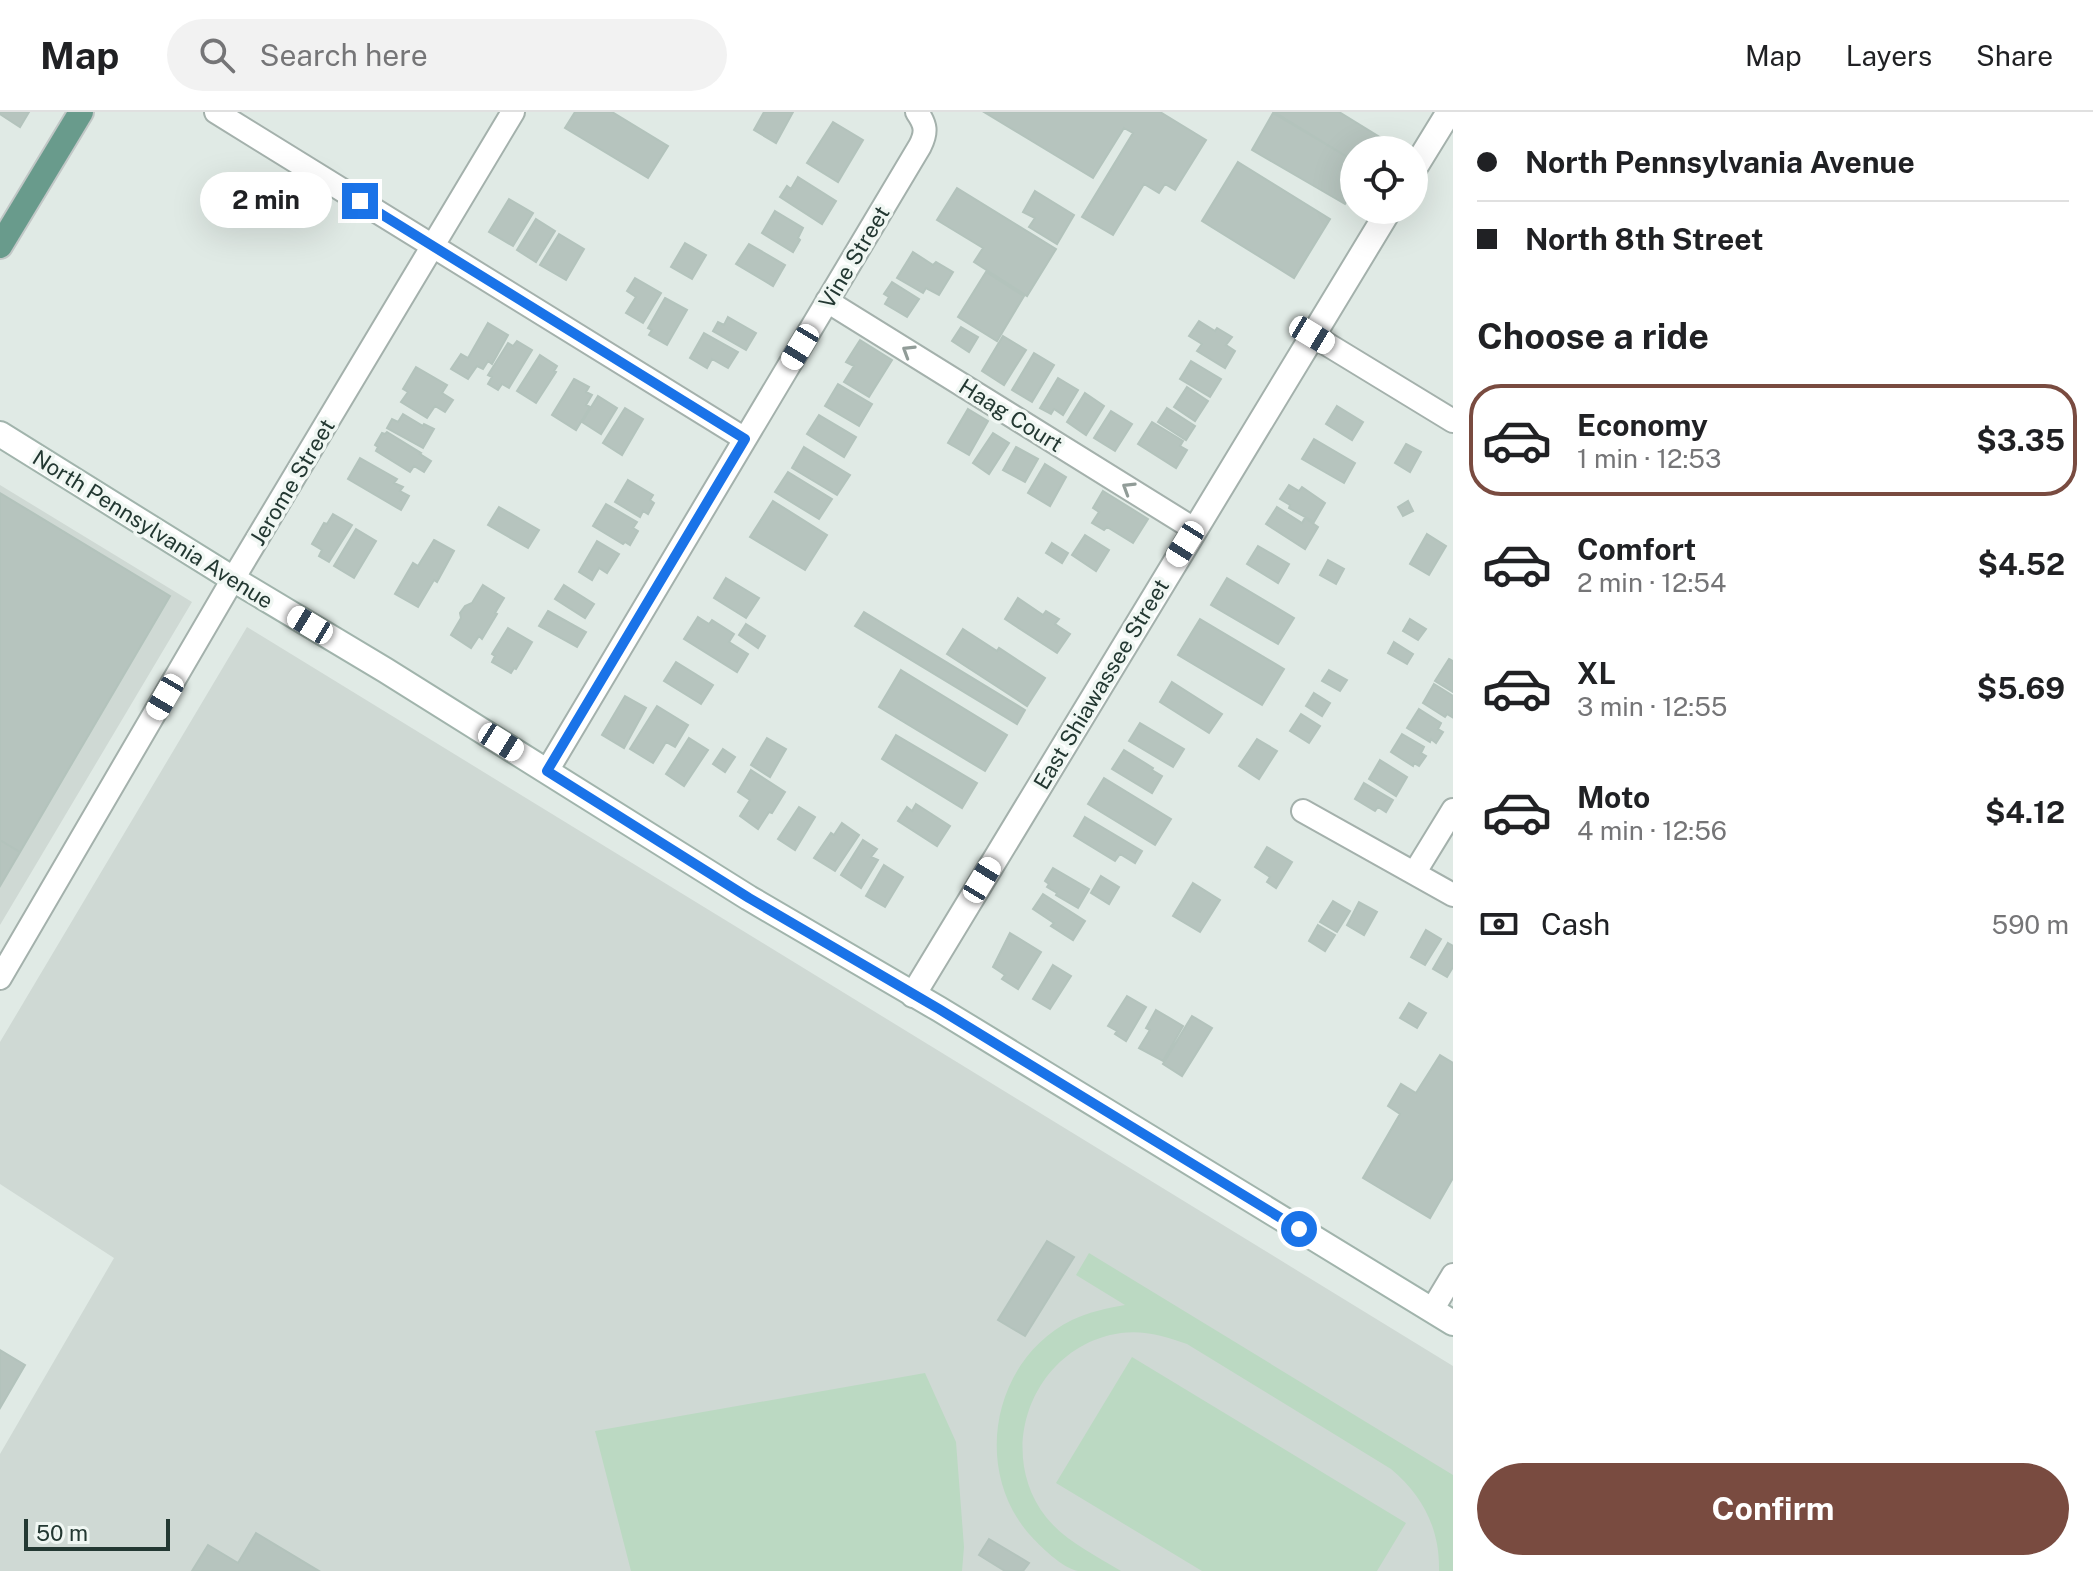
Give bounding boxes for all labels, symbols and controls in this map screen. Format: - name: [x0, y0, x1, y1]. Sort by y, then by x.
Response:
- search box: [167, 19, 727, 91]
- text: Map: [40, 33, 119, 78]
- icon: search: [195, 33, 239, 77]
- text: Search here: [259, 37, 428, 73]
- text: Map: [1745, 39, 1802, 72]
- text: Layers: [1846, 39, 1932, 72]
- text: Share: [1976, 39, 2053, 72]
- map controls: [1340, 136, 1428, 224]
- button: locate: [1340, 136, 1428, 224]
- text: North Pennsylvania Avenue: [1525, 144, 1915, 180]
- callout: 2 min: [200, 173, 332, 229]
- route end: [342, 183, 378, 219]
- text: 2 min: [232, 184, 300, 215]
- street label: Vine Street: [813, 201, 895, 313]
- text: North 8th Street: [1525, 221, 1763, 257]
- car: [1285, 312, 1339, 358]
- text: Choose a ride: [1477, 315, 1709, 357]
- car: [777, 320, 823, 374]
- one-way arrow: [902, 345, 916, 360]
- street label: Haag Court: [954, 373, 1068, 457]
- icon: car: [1481, 404, 1553, 476]
- text: Economy: [1577, 407, 1708, 443]
- street label: Jerome Street: [244, 414, 340, 550]
- text: $3.35: [1976, 422, 2065, 458]
- text: 1 min · 12:53: [1577, 443, 1721, 474]
- street label: North Pennsylvania Avenue: [28, 444, 278, 614]
- one-way arrow: [1122, 483, 1137, 498]
- car: [1162, 517, 1208, 571]
- icon: car: [1481, 528, 1553, 600]
- text: Comfort: [1577, 531, 1696, 567]
- text: $4.52: [1978, 546, 2065, 582]
- text: 2 min · 12:54: [1577, 567, 1726, 598]
- street label: East Shiawassee Street: [1028, 574, 1174, 794]
- car: [283, 602, 337, 648]
- icon: car: [1481, 652, 1553, 724]
- text: XL: [1577, 655, 1616, 691]
- car: [143, 670, 187, 724]
- text: $5.69: [1977, 670, 2065, 706]
- text: 3 min · 12:55: [1577, 691, 1727, 722]
- car: [474, 719, 528, 765]
- icon: car: [1481, 776, 1553, 848]
- text: Moto: [1577, 779, 1650, 815]
- text: $4.12: [1985, 794, 2065, 830]
- text: 4 min · 12:56: [1577, 815, 1727, 846]
- car: [959, 853, 1005, 907]
- icon: cash: [1477, 902, 1521, 946]
- text: Cash: [1541, 906, 1610, 942]
- text: 590 m: [1992, 909, 2069, 940]
- route start: [1281, 1211, 1317, 1247]
- button: Confirm: [1477, 1463, 2069, 1555]
- scale bar: [24, 1515, 170, 1551]
- text: 50 m: [36, 1520, 88, 1546]

